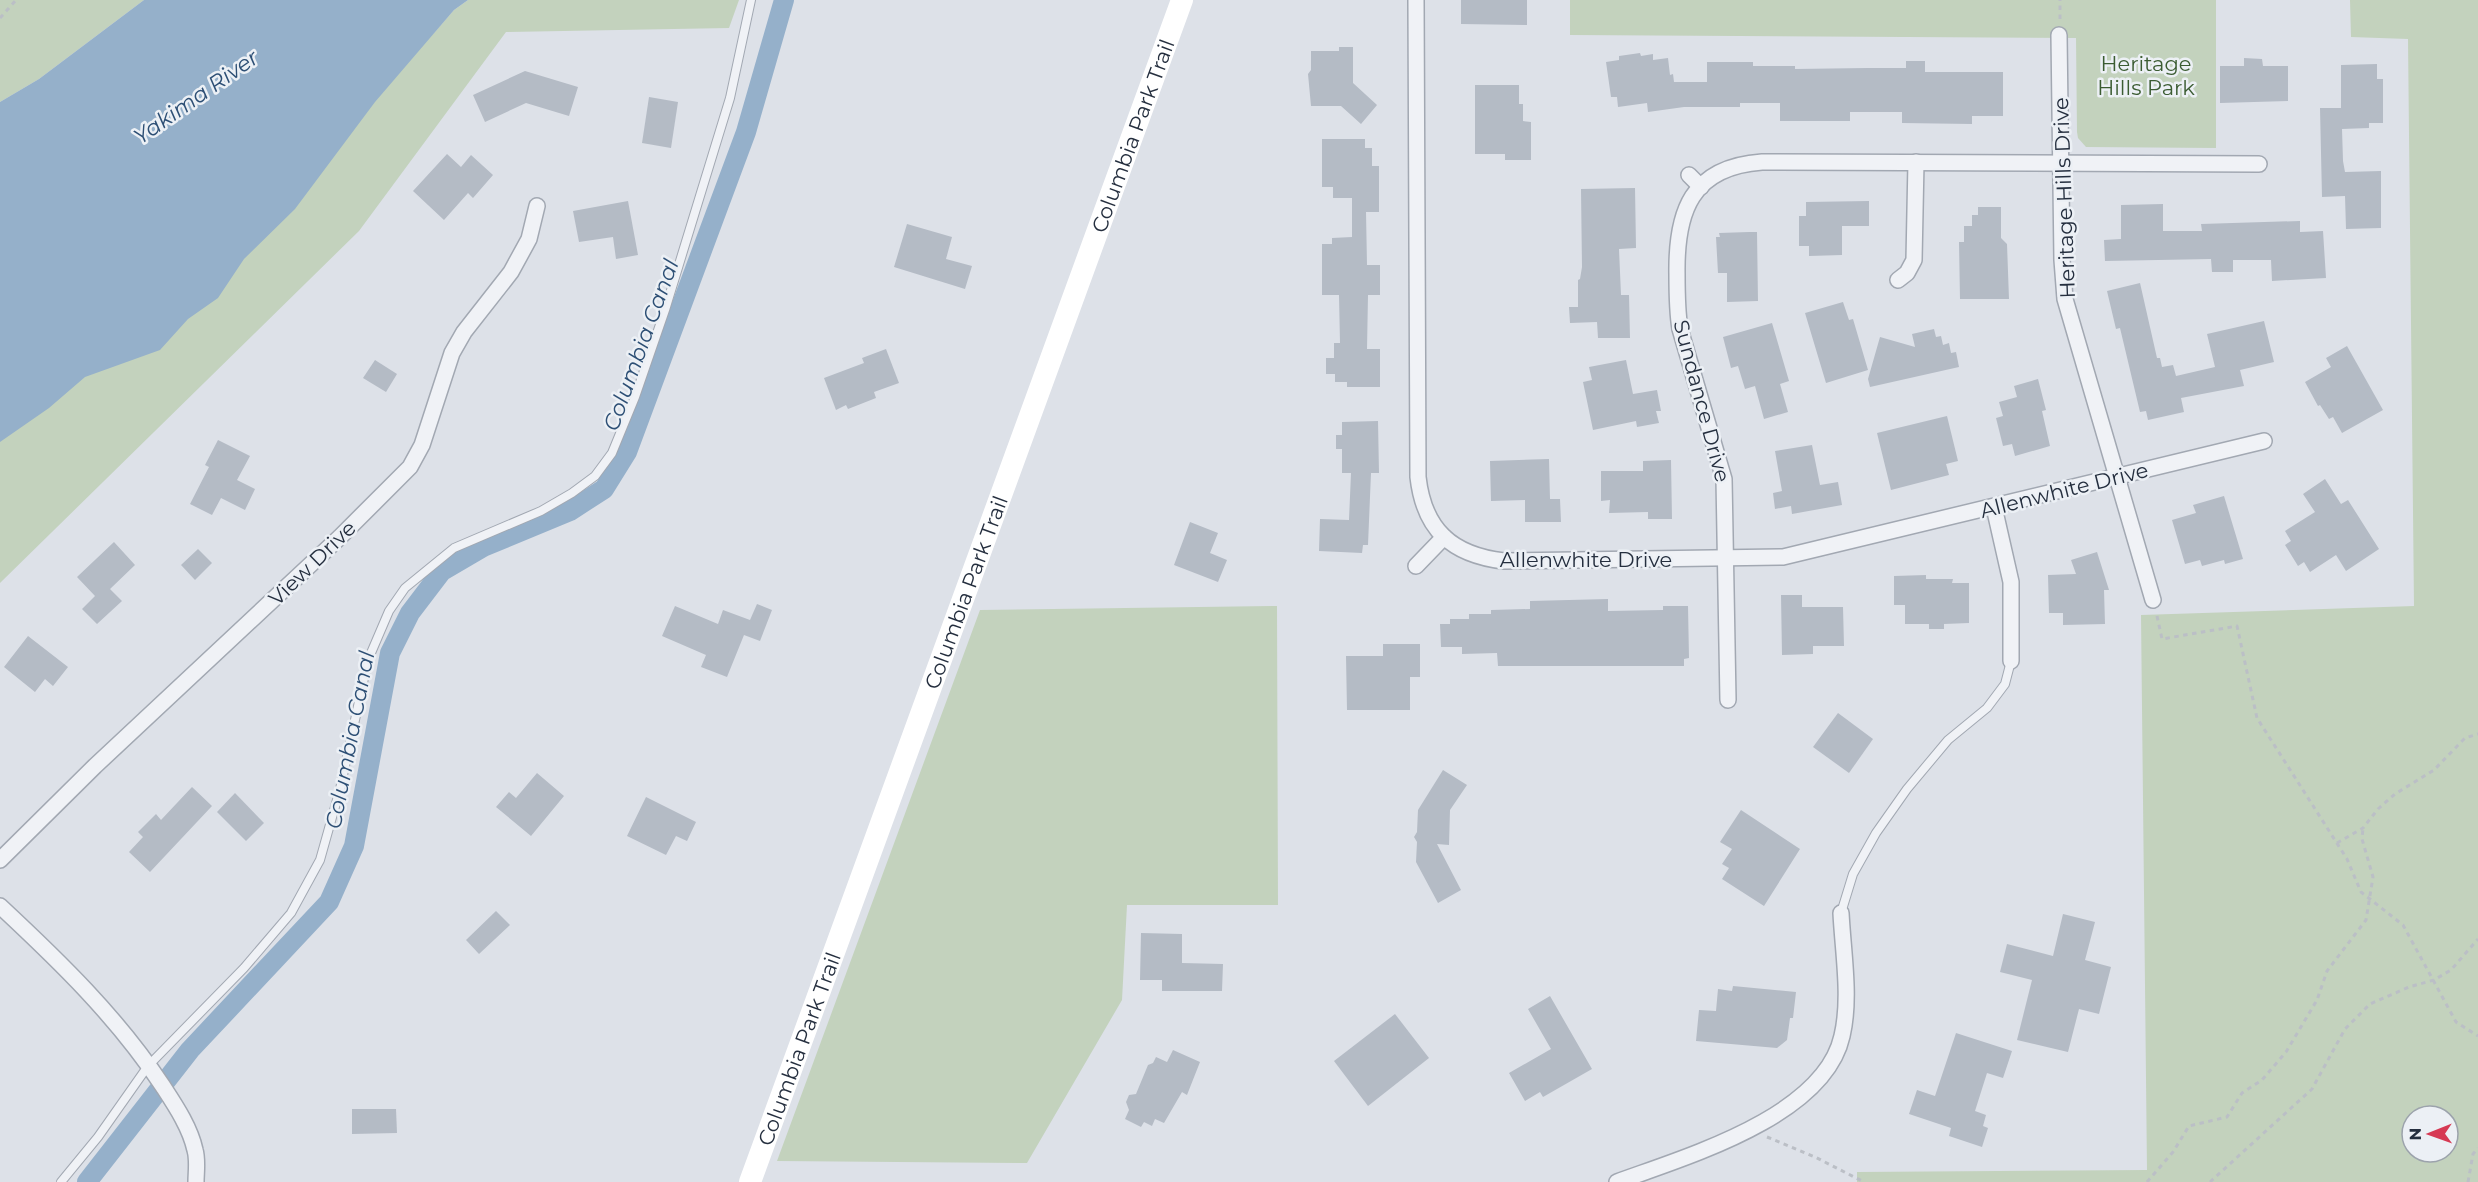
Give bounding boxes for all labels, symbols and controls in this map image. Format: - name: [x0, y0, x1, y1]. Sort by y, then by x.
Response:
- street label: Columbia Park Trail: [1086, 36, 1179, 236]
- water label: Yakima River: [128, 43, 265, 150]
- park label: Heritage Hills Park: [2097, 51, 2195, 100]
- street label: Heritage Hills Drive: [2048, 97, 2080, 299]
- water label: Columbia Canal: [597, 255, 685, 434]
- street label: Sundance Drive: [1668, 317, 1736, 485]
- street label: Allenwhite Drive: [1977, 457, 2151, 523]
- street label: Columbia Park Trail: [919, 492, 1012, 692]
- street label: View Drive: [263, 515, 361, 611]
- street label: Allenwhite Drive: [1500, 547, 1672, 572]
- water label: Columbia Canal: [320, 649, 380, 831]
- street label: Columbia Park Trail: [752, 949, 846, 1149]
- north arrow: [2400, 1104, 2460, 1164]
- text: N: [2406, 1128, 2425, 1141]

